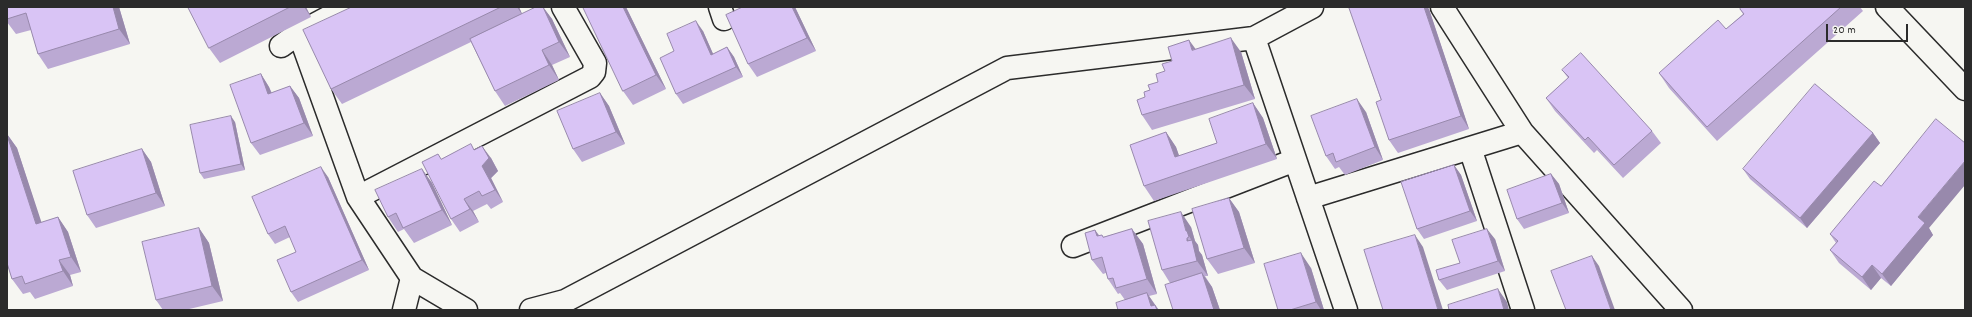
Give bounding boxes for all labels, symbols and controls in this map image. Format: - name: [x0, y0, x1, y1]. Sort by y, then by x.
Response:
- scale bar: [1828, 16, 1910, 42]
- text: 20 m: [1833, 22, 1856, 39]

